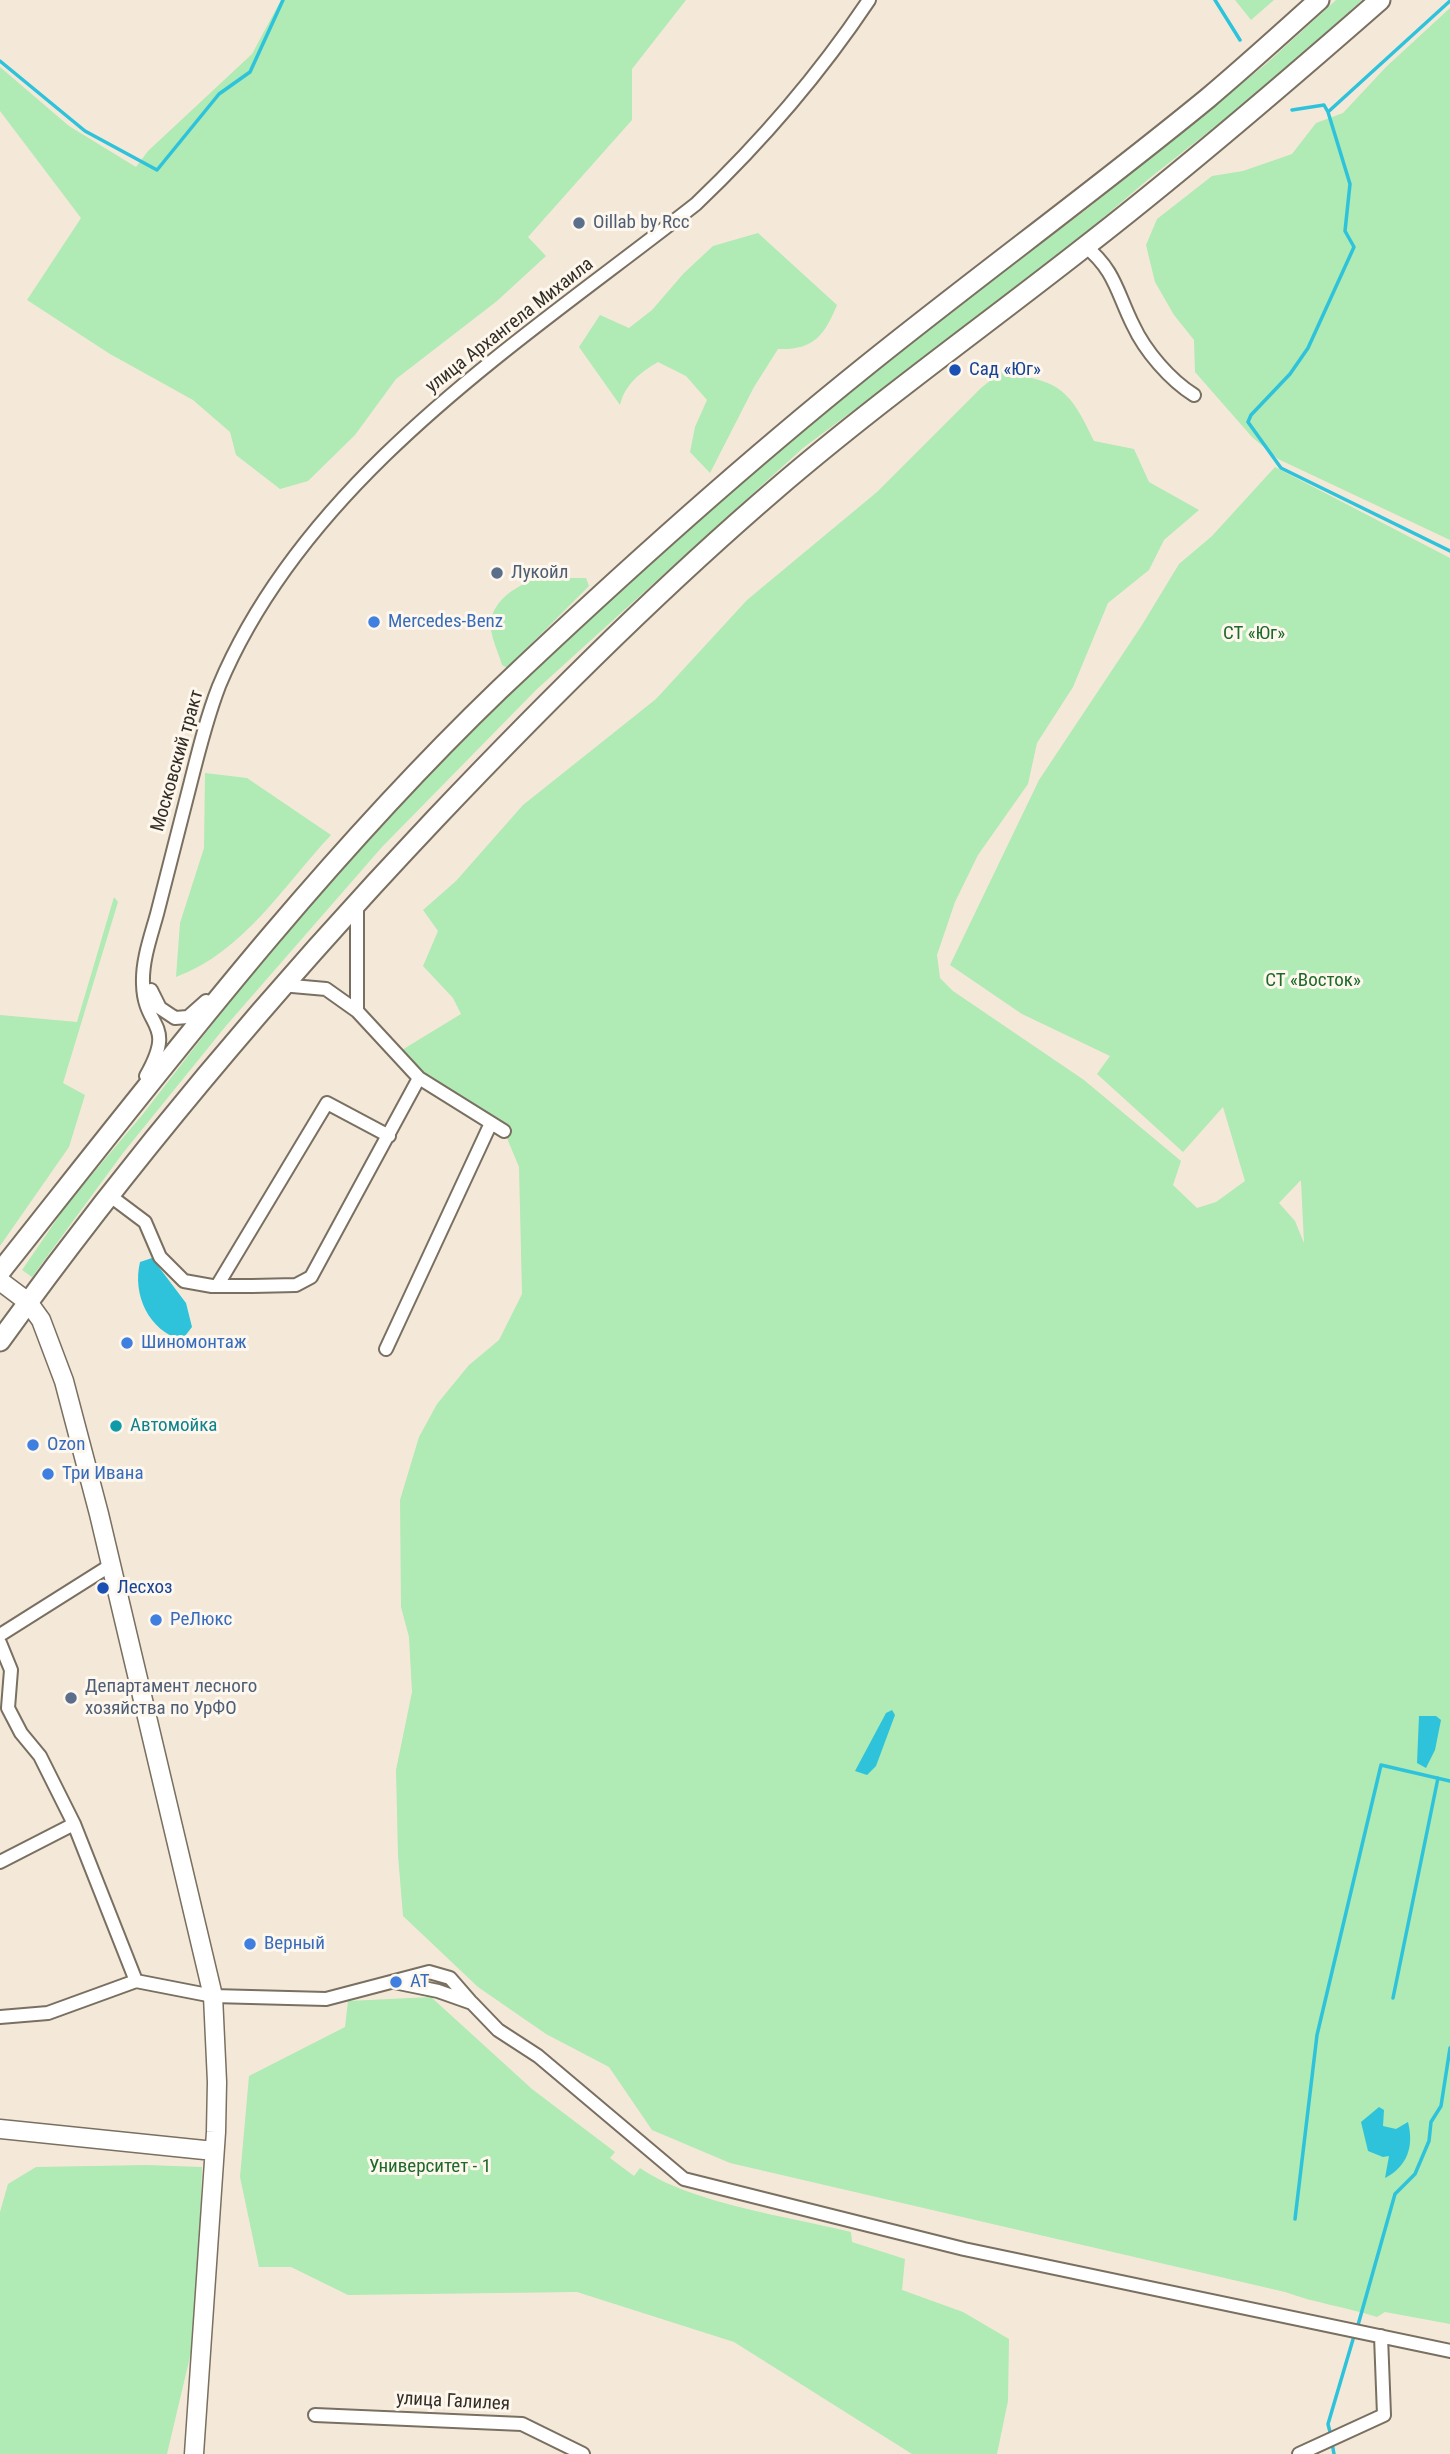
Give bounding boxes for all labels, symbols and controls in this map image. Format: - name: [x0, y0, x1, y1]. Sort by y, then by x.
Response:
- place label: Oillab by Rcc: [593, 212, 690, 234]
- marker: Oillab by Rcc: [571, 215, 587, 231]
- street label: улица Архангела Михаила: [422, 253, 598, 399]
- place label: Сад «Юг»: [969, 359, 1041, 381]
- marker: Сад «Юг»: [947, 362, 963, 378]
- place label: Лукойл: [511, 562, 568, 584]
- marker: Лукойл: [489, 565, 505, 581]
- place label: Mercedes-Benz: [388, 611, 503, 633]
- marker: Mercedes-Benz: [366, 614, 382, 630]
- park label: СТ «Юг»: [1223, 623, 1285, 645]
- street label: Московский тракт: [147, 688, 209, 834]
- park label: СТ «Восток»: [1265, 970, 1361, 992]
- place label: Шиномонтаж: [141, 1332, 246, 1354]
- marker: Шиномонтаж: [119, 1335, 135, 1351]
- place label: Автомойка: [130, 1415, 217, 1437]
- marker: Автомойка: [108, 1418, 124, 1434]
- place label: Ozon: [47, 1434, 85, 1456]
- marker: Ozon: [25, 1437, 41, 1453]
- place label: Три Ивана: [62, 1463, 143, 1485]
- marker: Три Ивана: [40, 1466, 56, 1482]
- place label: Лесхоз: [117, 1577, 173, 1599]
- marker: Лесхоз: [95, 1580, 111, 1596]
- place label: РеЛюкс: [170, 1609, 232, 1631]
- marker: РеЛюкс: [148, 1612, 164, 1628]
- place label: Департамент лесного хозяйства по УрФО: [85, 1676, 257, 1720]
- marker: Департамент лесного хозяйства по УрФО: [63, 1690, 79, 1706]
- place label: Верный: [264, 1933, 325, 1955]
- marker: Верный: [242, 1936, 258, 1952]
- place label: AT: [410, 1971, 430, 1993]
- marker: AT: [388, 1974, 404, 1990]
- park label: Университет - 1: [369, 2156, 491, 2178]
- street label: улица Галилея: [396, 2388, 510, 2416]

